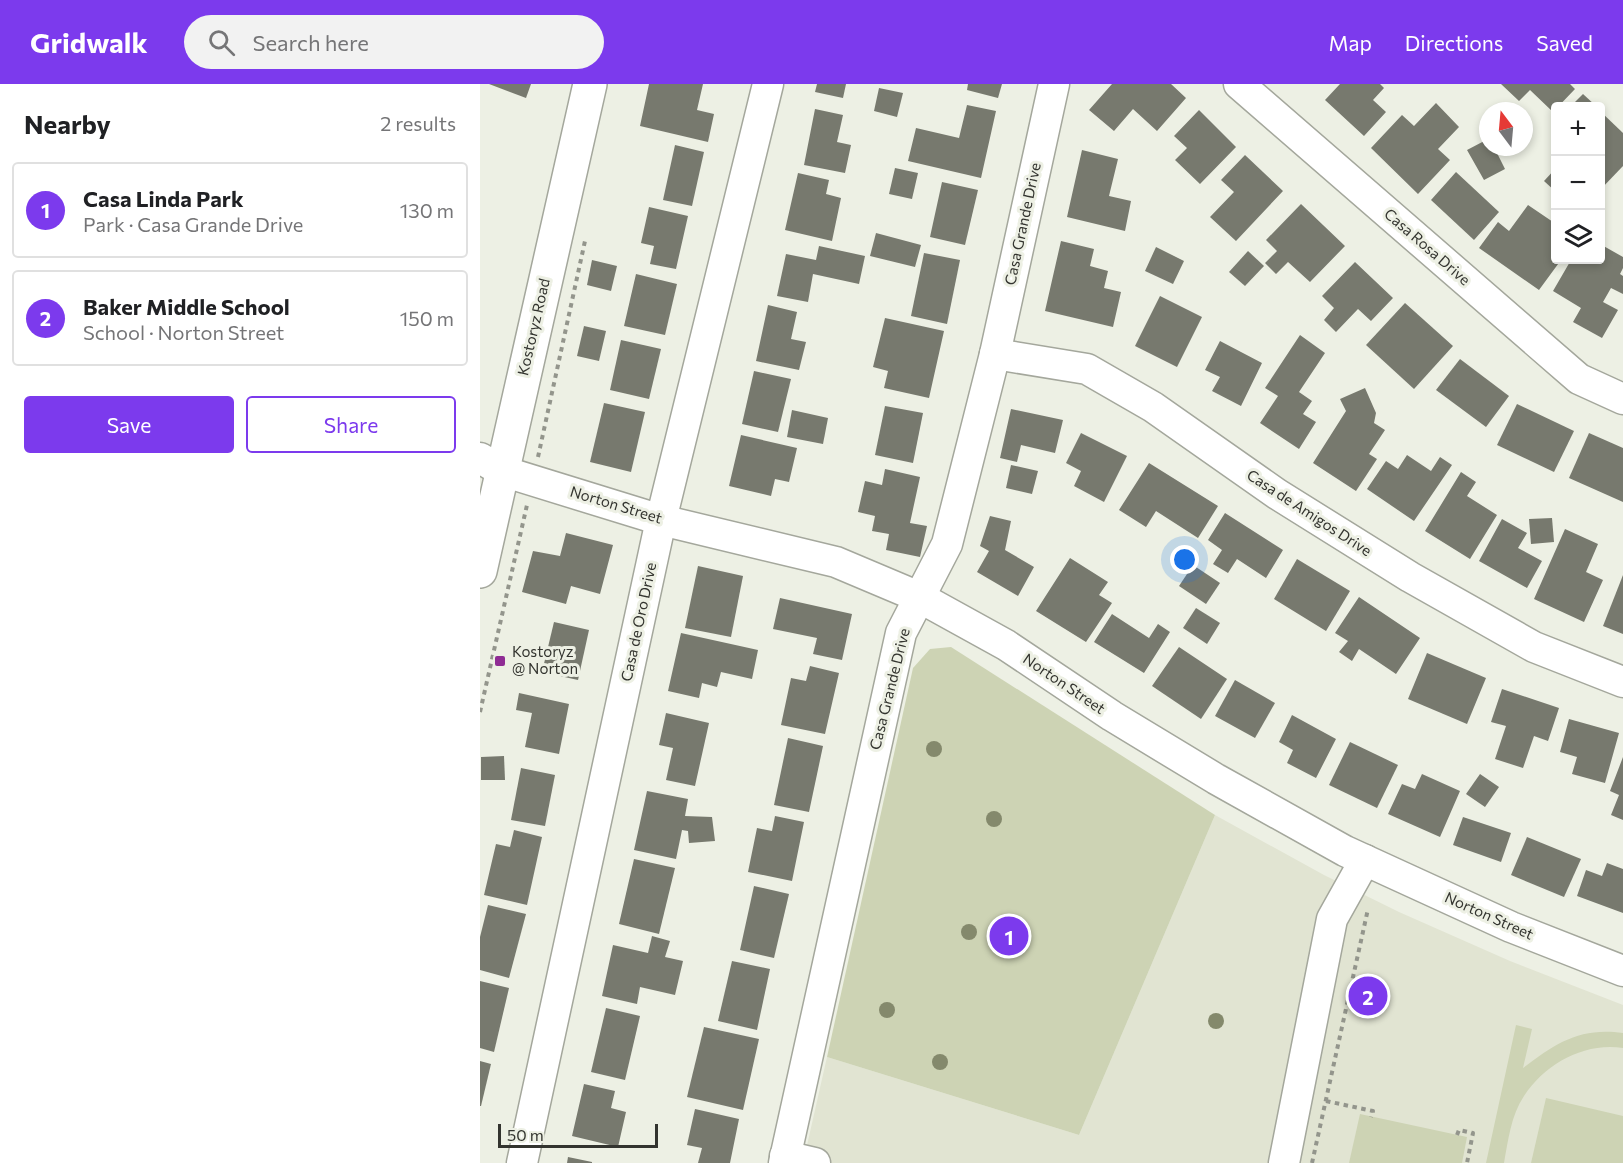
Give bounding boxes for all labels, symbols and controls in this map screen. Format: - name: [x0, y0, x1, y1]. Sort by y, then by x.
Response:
- search box: [184, 15, 604, 69]
- text: Gridwalk: [30, 25, 148, 59]
- icon: search: [205, 26, 238, 59]
- text: Search here: [253, 29, 369, 56]
- text: Map: [1329, 30, 1372, 55]
- text: Directions: [1405, 30, 1503, 55]
- text: Saved: [1536, 30, 1593, 55]
- north arrow: [1479, 102, 1533, 156]
- map controls: [1551, 102, 1605, 264]
- button: +: [1551, 102, 1605, 156]
- text: Nearby: [24, 108, 111, 139]
- text: 2 results: [380, 111, 456, 135]
- button: −: [1551, 156, 1605, 210]
- street label: Casa Grande Drive: [1000, 161, 1044, 287]
- text: Casa Linda Park: [83, 185, 244, 212]
- text: 1: [41, 198, 50, 222]
- text: 130 m: [400, 198, 454, 222]
- street label: Casa Rosa Drive: [1381, 204, 1474, 288]
- button: layers: [1551, 210, 1605, 264]
- text: Park · Casa Grande Drive: [83, 212, 303, 236]
- street label: Kostoryz Road: [513, 276, 553, 377]
- text: Baker Middle School: [83, 293, 290, 320]
- text: 2: [40, 306, 51, 330]
- text: 150 m: [400, 306, 454, 330]
- text: School · Norton Street: [83, 320, 284, 344]
- button: Save: [24, 396, 234, 453]
- button: Share: [246, 396, 456, 453]
- street label: Casa de Amigos Drive: [1244, 465, 1375, 559]
- street label: Norton Street: [568, 482, 664, 527]
- your location: [1170, 545, 1199, 574]
- street label: Casa de Oro Drive: [617, 561, 659, 683]
- street label: Casa Grande Drive: [865, 626, 913, 751]
- place label: Kostoryz @ Norton: [512, 642, 578, 677]
- street label: Norton Street: [1020, 649, 1109, 717]
- marker: Kostoryz @ Norton: [493, 654, 507, 668]
- street label: Norton Street: [1442, 888, 1537, 943]
- pin: 1: [990, 914, 1028, 958]
- pin: 2: [1348, 974, 1388, 1018]
- scale bar: [498, 1121, 658, 1148]
- text: 50 m: [507, 1125, 544, 1144]

